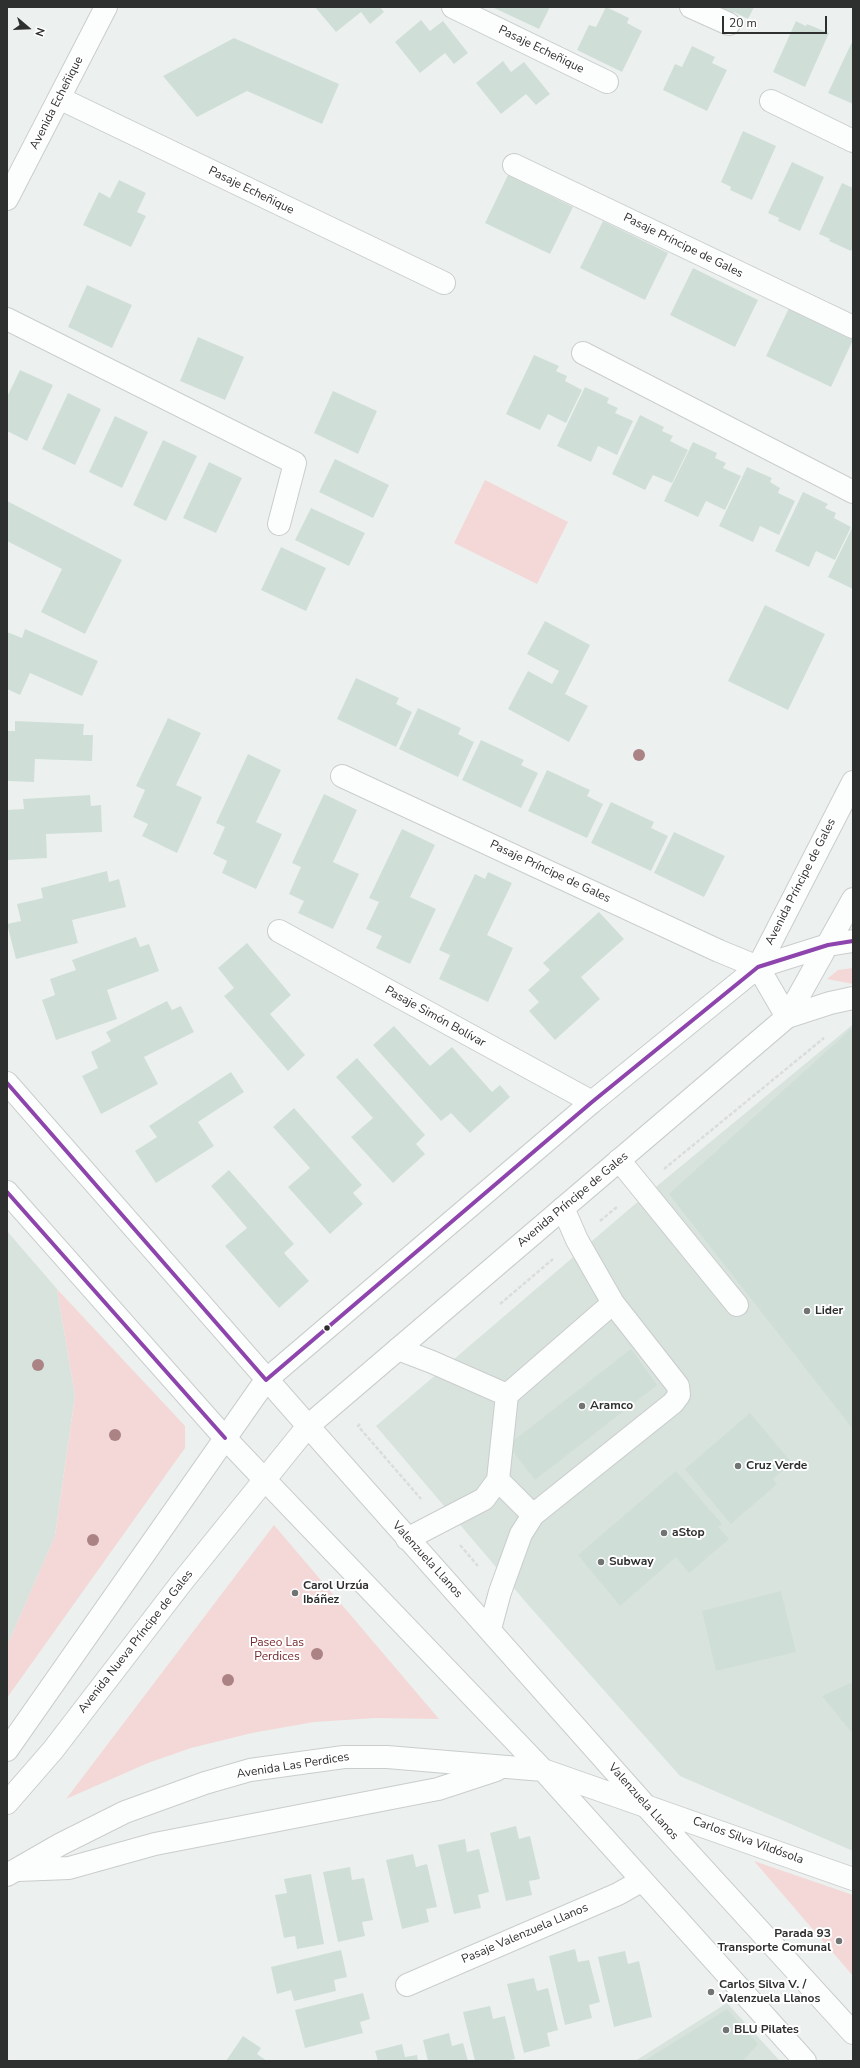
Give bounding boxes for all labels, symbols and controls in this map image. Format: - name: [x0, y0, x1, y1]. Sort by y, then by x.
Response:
- north arrow: [8, 8, 48, 48]
- scale bar: [724, 8, 829, 34]
- text: 20 m: [729, 15, 757, 31]
- street label: Pasaje Echeñique: [496, 23, 586, 77]
- text: N: [31, 26, 48, 38]
- street label: Avenida Echeñique: [27, 54, 87, 152]
- street label: Pasaje Echeñique: [206, 164, 296, 218]
- street label: Pasaje Príncipe de Gales: [621, 211, 745, 281]
- street label: Avenida Príncipe de Gales: [763, 816, 839, 948]
- street label: Pasaje Príncipe de Gales: [487, 838, 613, 906]
- street label: Pasaje Simón Bolívar: [382, 983, 488, 1051]
- street label: Avenida Príncipe de Gales: [515, 1149, 631, 1251]
- place label: Lider: [815, 1304, 843, 1318]
- marker: Lider: [802, 1306, 812, 1316]
- unlabelled marker: [322, 1323, 332, 1333]
- place label: Aramco: [590, 1399, 633, 1413]
- marker: Aramco: [577, 1401, 587, 1411]
- place label: Cruz Verde: [746, 1459, 807, 1473]
- marker: Cruz Verde: [733, 1461, 743, 1471]
- street label: Valenzuela Llanos: [389, 1519, 465, 1601]
- place label: aStop: [672, 1526, 705, 1540]
- marker: aStop: [659, 1528, 669, 1538]
- place label: Subway: [609, 1555, 654, 1569]
- marker: Subway: [596, 1557, 606, 1567]
- street label: Avenida Nueva Príncipe de Gales: [76, 1568, 196, 1716]
- place label: Carol Urzúa Ibáñez: [303, 1579, 369, 1607]
- marker: Carol Urzúa Ibáñez: [290, 1588, 300, 1598]
- park label: Paseo Las Perdices: [250, 1636, 304, 1664]
- street label: Avenida Las Perdices: [236, 1750, 350, 1782]
- street label: Valenzuela Llanos: [605, 1761, 681, 1843]
- street label: Carlos Silva Vildósola: [690, 1814, 806, 1868]
- street label: Pasaje Valenzuela Llanos: [460, 1901, 590, 1967]
- place label: Parada 93 Transporte Comunal: [717, 1927, 831, 1955]
- marker: Parada 93 Transporte Comunal: [834, 1936, 844, 1946]
- place label: Carlos Silva V. / Valenzuela Llanos: [719, 1978, 820, 2006]
- marker: Carlos Silva V. / Valenzuela Llanos: [706, 1987, 716, 1997]
- place label: BLU Pilates: [734, 2023, 799, 2037]
- marker: BLU Pilates: [721, 2025, 731, 2035]

